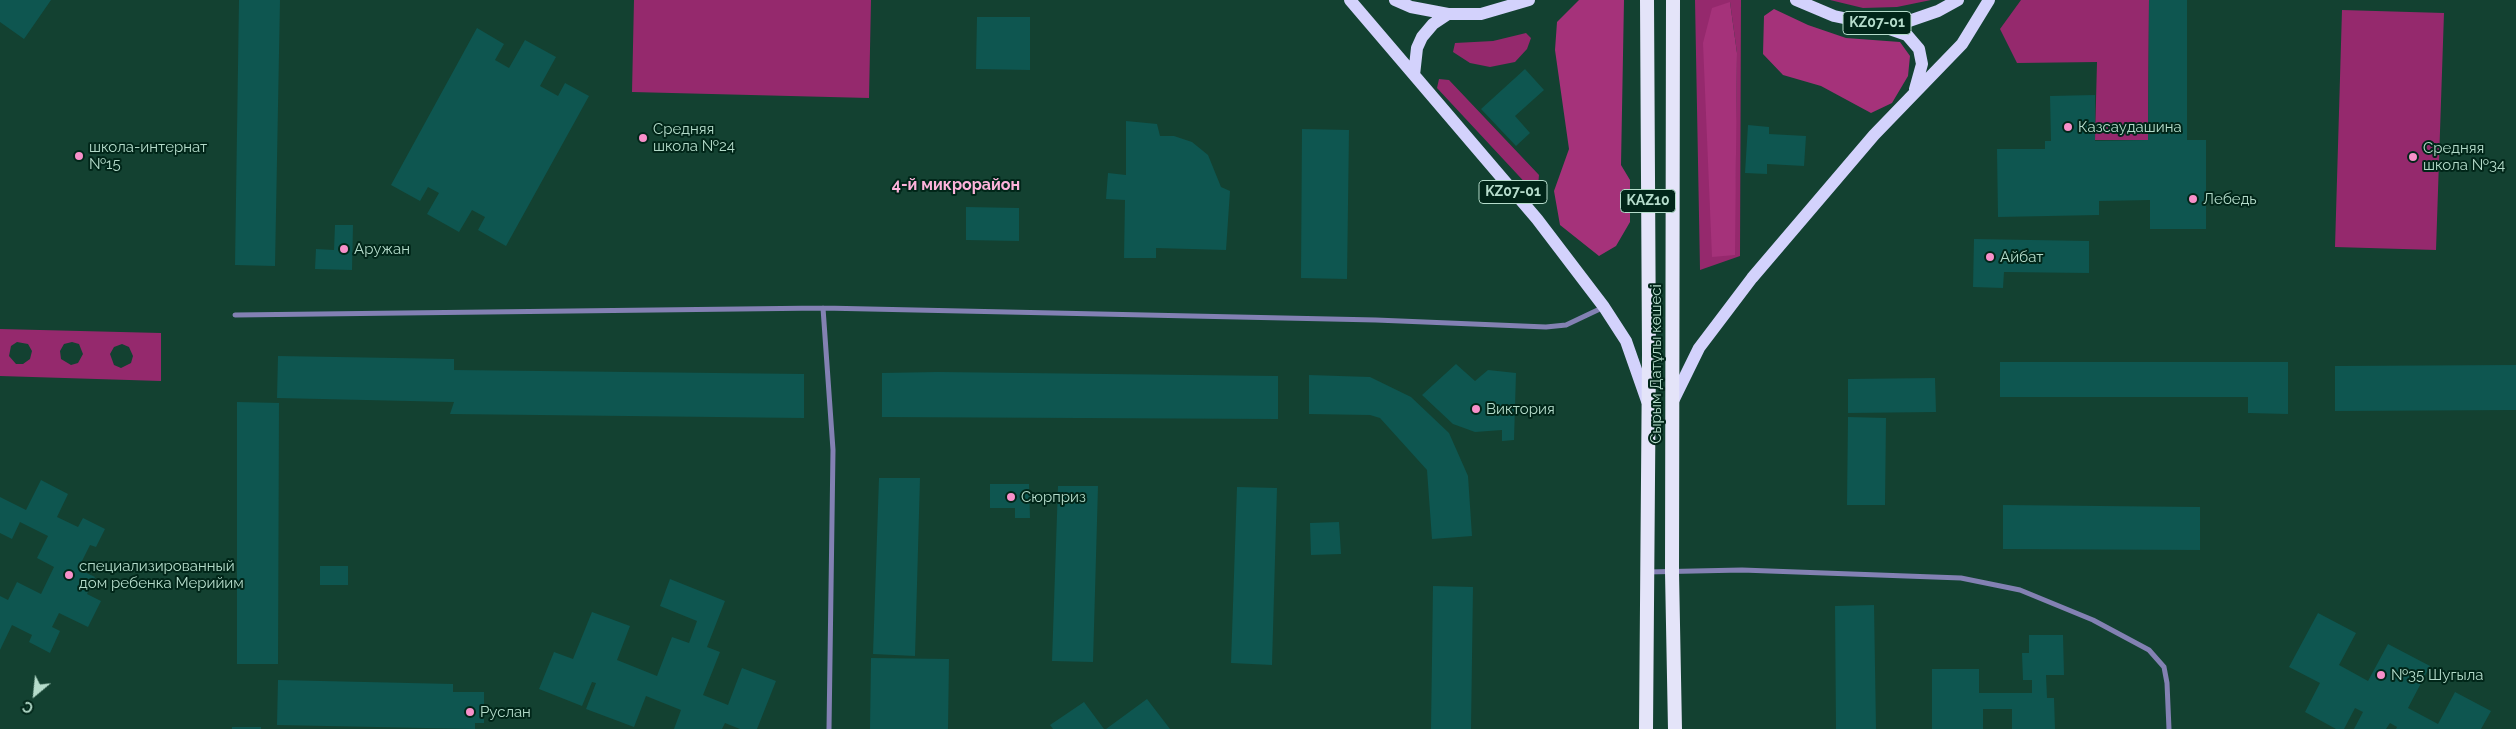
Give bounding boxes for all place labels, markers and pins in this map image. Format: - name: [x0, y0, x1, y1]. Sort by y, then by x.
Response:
- place label: Казсаудашина: [2078, 118, 2182, 136]
- place label: Средняя школа №24: [653, 120, 735, 155]
- marker: Казсаудашина: [2062, 121, 2074, 133]
- marker: Средняя школа №24: [637, 132, 649, 144]
- place label: школа-интернат №15: [89, 138, 207, 173]
- place label: Средняя школа №34: [2423, 139, 2505, 174]
- marker: школа-интернат №15: [73, 150, 85, 162]
- marker: Средняя школа №34: [2407, 151, 2419, 163]
- place label: Лебедь: [2203, 190, 2257, 208]
- marker: Лебедь: [2187, 193, 2199, 205]
- place label: Аружан: [354, 240, 410, 258]
- marker: Аружан: [338, 243, 350, 255]
- place label: Айбат: [2000, 248, 2043, 266]
- marker: Айбат: [1984, 251, 1996, 263]
- place label: Виктория: [1486, 400, 1555, 418]
- marker: Виктория: [1470, 403, 1482, 415]
- place label: Сюрприз: [1021, 488, 1086, 506]
- marker: Сюрприз: [1005, 491, 1017, 503]
- place label: специализированный дом ребенка Мерийим: [79, 557, 244, 592]
- marker: специализированный дом ребенка Мерийим: [63, 569, 75, 581]
- place label: №35 Шугыла: [2391, 666, 2483, 684]
- marker: №35 Шугыла: [2375, 669, 2387, 681]
- place label: Руслан: [480, 703, 531, 721]
- marker: Руслан: [464, 706, 476, 718]

